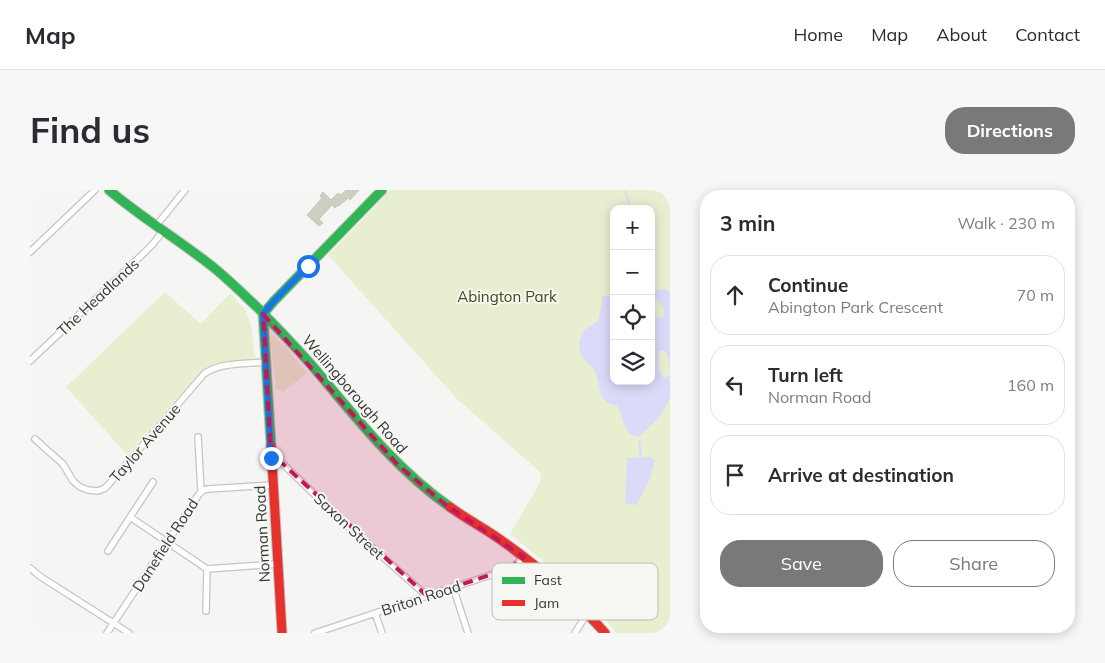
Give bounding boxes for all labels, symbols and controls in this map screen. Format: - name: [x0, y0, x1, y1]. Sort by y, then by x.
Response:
- text: Map: [25, 20, 76, 50]
- text: Home: [793, 23, 843, 46]
- text: Map: [871, 23, 908, 46]
- text: About: [936, 23, 987, 46]
- text: Contact: [1015, 23, 1080, 46]
- button: Directions: [945, 107, 1075, 154]
- text: Find us: [30, 108, 150, 152]
- map controls: [610, 205, 655, 385]
- button: +: [610, 205, 655, 250]
- text: 3 min: [720, 210, 775, 236]
- text: Walk · 230 m: [957, 213, 1055, 233]
- button: −: [610, 250, 655, 295]
- street label: The Headlands: [53, 254, 143, 340]
- route start: [297, 255, 320, 278]
- text: Continue: [768, 273, 848, 297]
- icon: ahead: [721, 281, 749, 309]
- text: 70 m: [1017, 285, 1054, 305]
- park label: Abington Park: [457, 287, 557, 306]
- button: locate: [610, 295, 655, 340]
- text: Abington Park Crescent: [768, 297, 943, 317]
- street label: Wellingborough Road: [298, 331, 412, 457]
- button: layers: [610, 340, 655, 385]
- text: Turn left: [768, 363, 843, 387]
- icon: left: [721, 371, 749, 399]
- text: 160 m: [1007, 375, 1054, 395]
- text: Norman Road: [768, 387, 871, 407]
- street label: Taylor Avenue: [105, 400, 185, 486]
- route end: [260, 447, 283, 470]
- icon: arrive: [721, 461, 749, 489]
- text: Arrive at destination: [768, 463, 954, 487]
- street label: Norman Road: [250, 485, 274, 583]
- street label: Saxon Street: [310, 489, 388, 563]
- street label: Danefield Road: [128, 495, 202, 595]
- button: Save: [720, 540, 883, 587]
- button: Share: [893, 540, 1055, 587]
- legend: [492, 563, 658, 620]
- text: Fast: [534, 571, 562, 589]
- street label: Briton Road: [379, 576, 463, 620]
- text: Jam: [534, 594, 559, 612]

